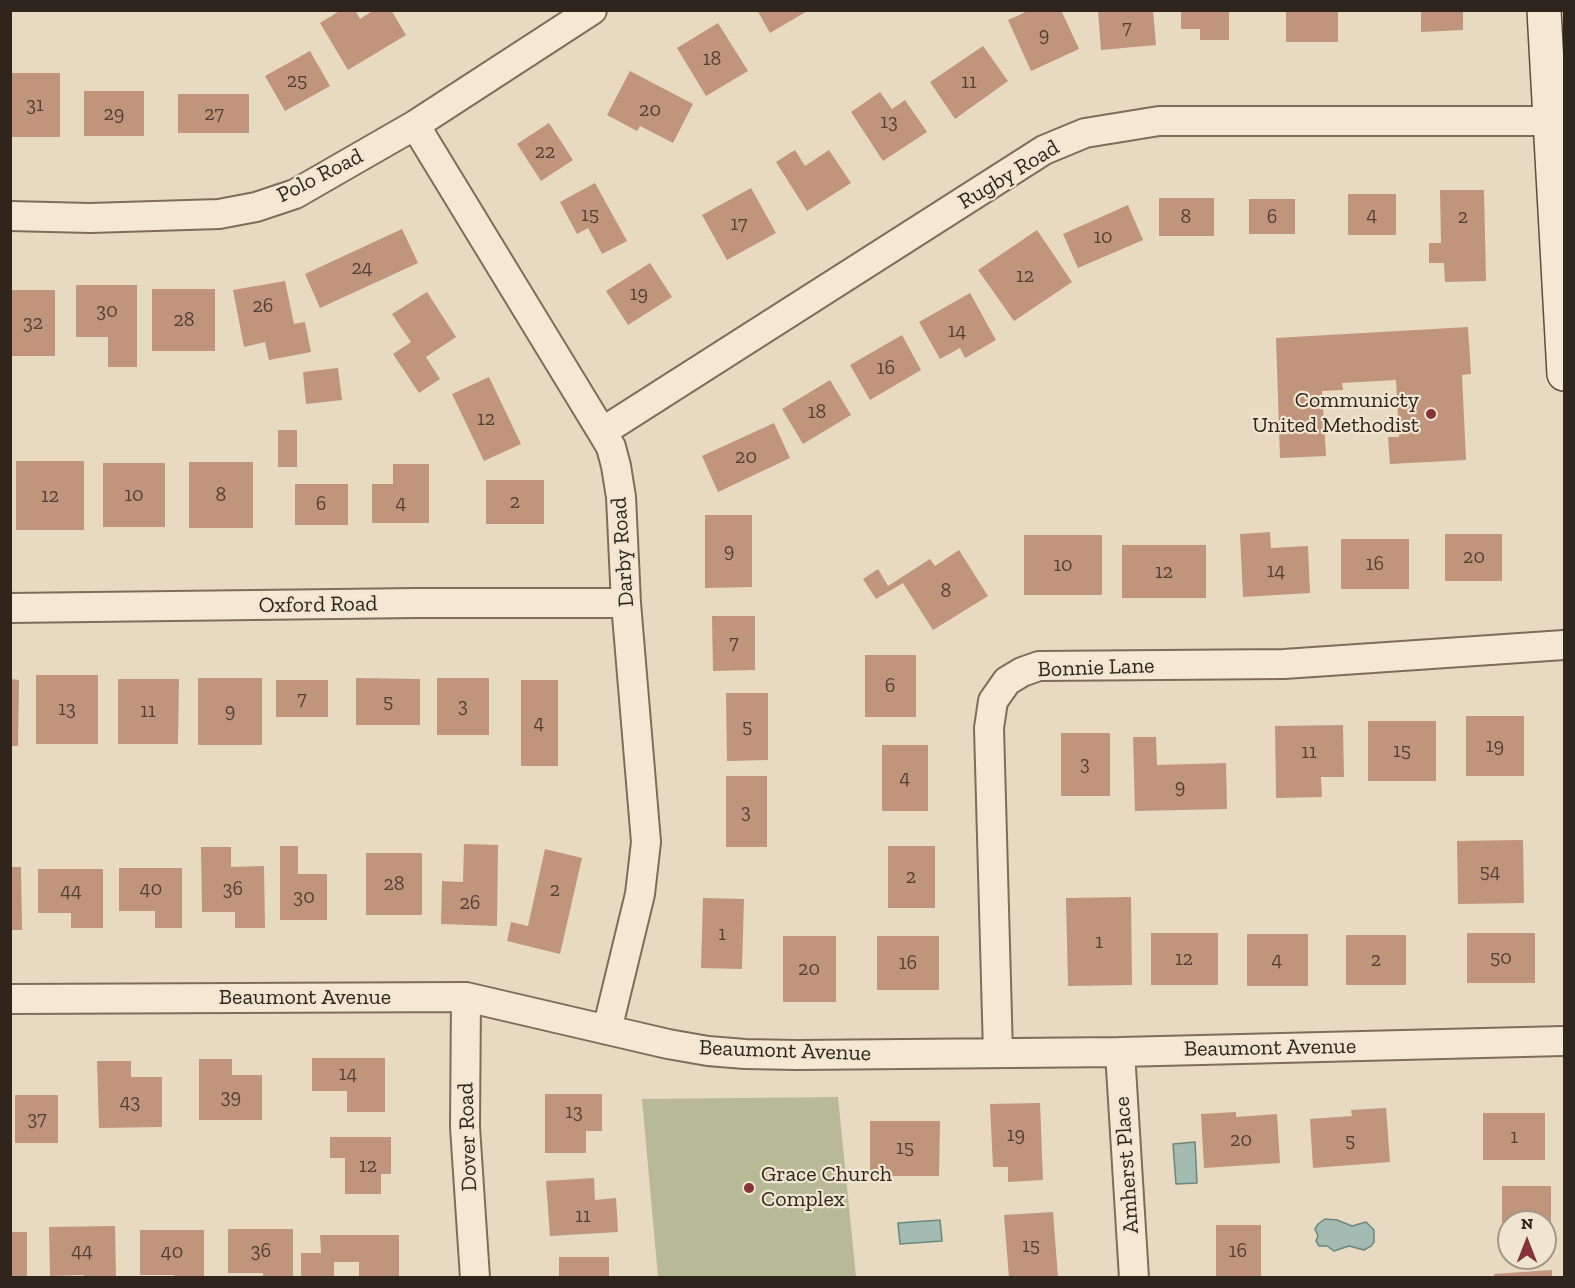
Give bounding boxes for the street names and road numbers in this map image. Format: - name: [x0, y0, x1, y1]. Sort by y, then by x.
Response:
- street label: Rugby Road: [954, 135, 1064, 215]
- street label: Polo Road: [273, 143, 367, 209]
- street label: Darby Road: [606, 496, 640, 608]
- street label: Oxford Road: [258, 591, 378, 619]
- street label: Bonnie Lane: [1037, 653, 1155, 683]
- street label: Beaumont Avenue: [219, 985, 391, 1011]
- street label: Beaumont Avenue: [1184, 1033, 1356, 1063]
- street label: Beaumont Avenue: [698, 1035, 872, 1067]
- street label: Dover Road: [453, 1082, 483, 1192]
- street label: Amherst Place: [1109, 1095, 1145, 1235]

